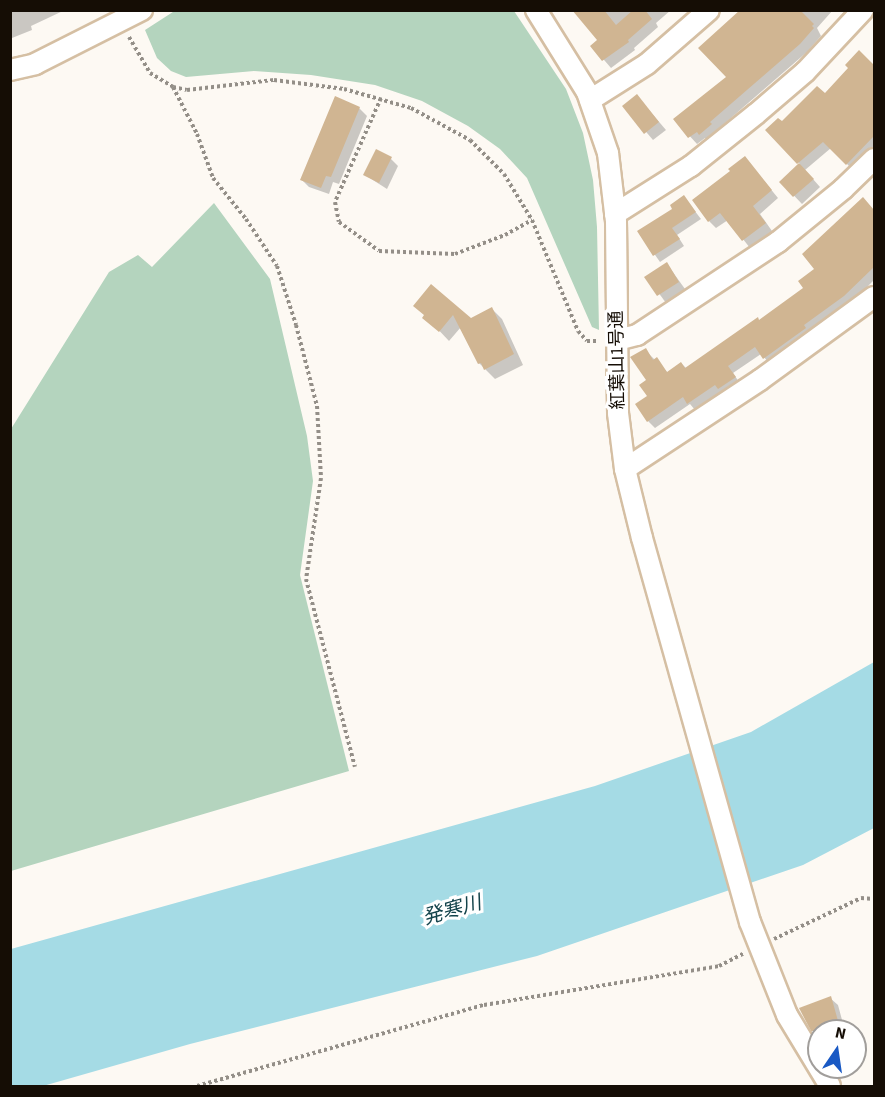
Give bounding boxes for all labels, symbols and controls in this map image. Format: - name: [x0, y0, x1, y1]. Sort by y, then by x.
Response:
- street label: 紅葉山1号通: [606, 310, 630, 410]
- water label: 発寒川: [420, 891, 484, 931]
- north arrow: [807, 1019, 867, 1079]
- text: N: [833, 1021, 848, 1045]

